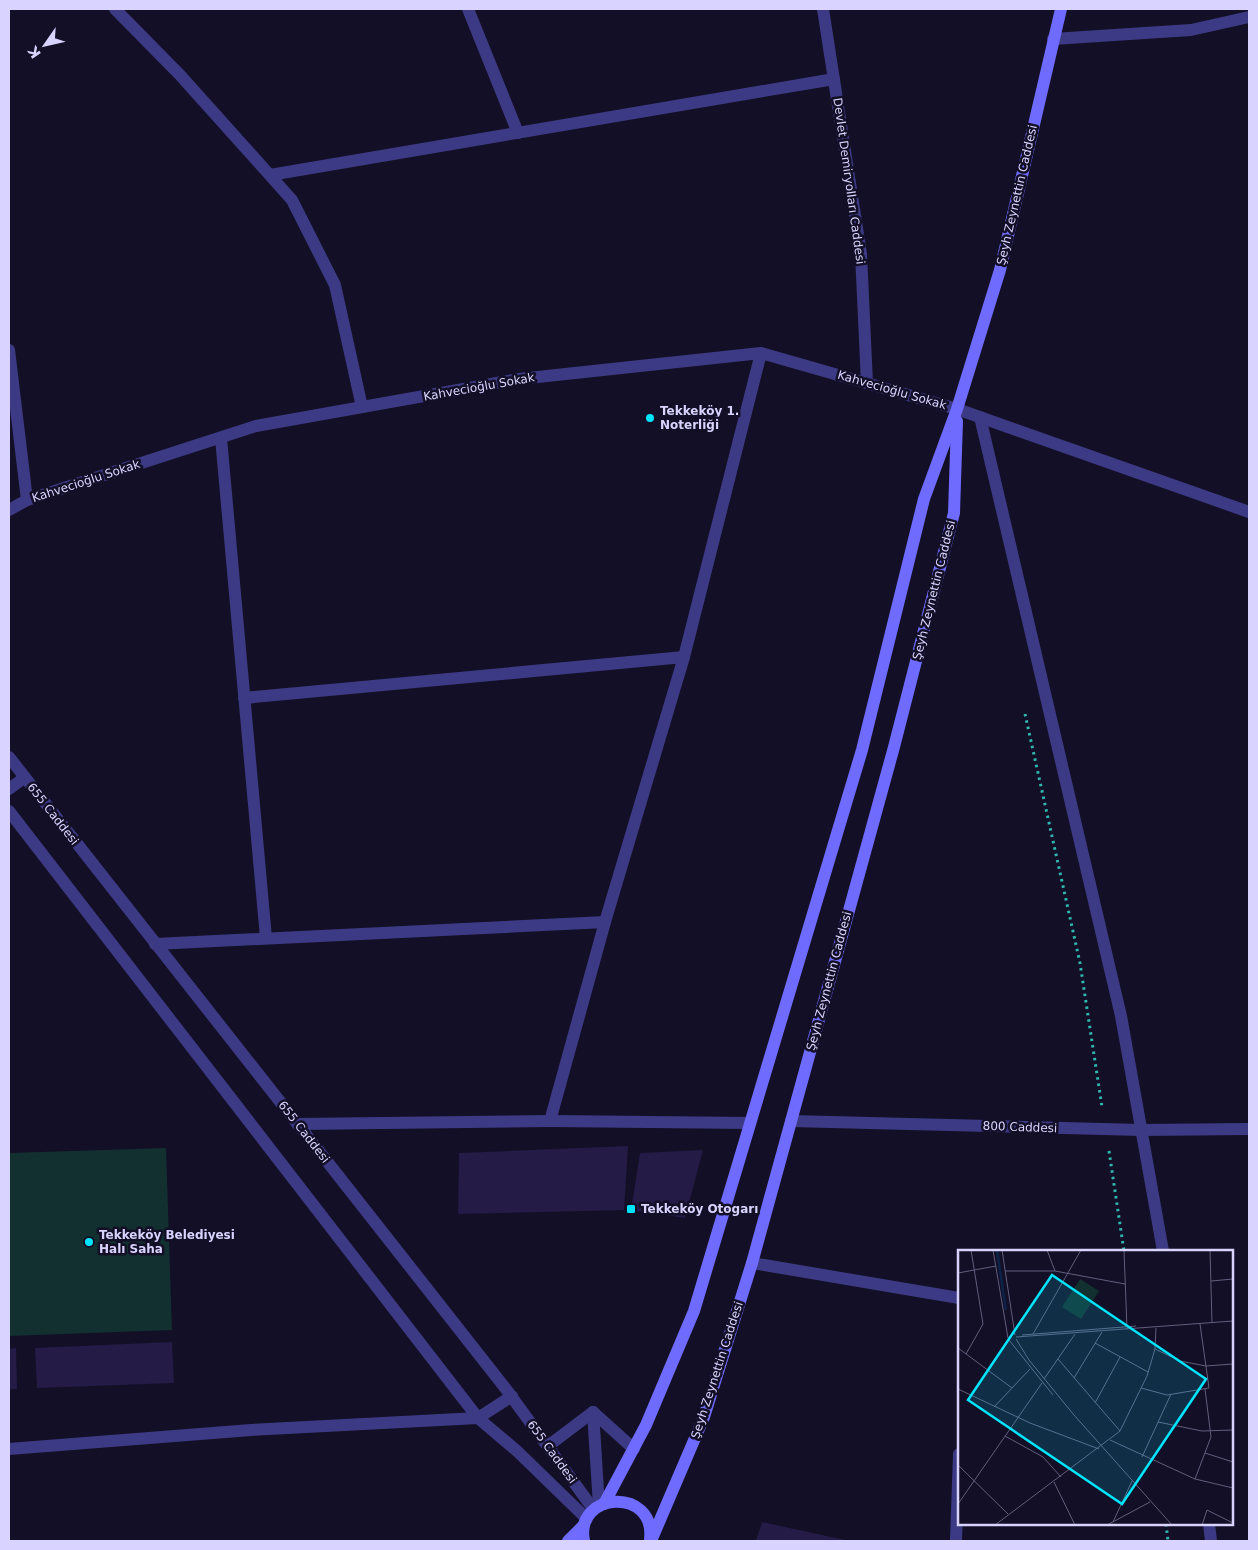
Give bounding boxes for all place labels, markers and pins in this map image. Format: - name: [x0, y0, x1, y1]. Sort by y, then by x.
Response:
- place label: Tekkeköy 1. Noterliği: [660, 404, 739, 432]
- marker: Tekkeköy 1. Noterliği: [644, 412, 656, 424]
- place label: Tekkeköy Otogarı: [641, 1202, 758, 1216]
- marker: Tekkeköy Otogarı: [625, 1203, 637, 1215]
- place label: Tekkeköy Belediyesi Halı Saha: [99, 1228, 235, 1256]
- marker: Tekkeköy Belediyesi Halı Saha: [83, 1236, 95, 1248]

